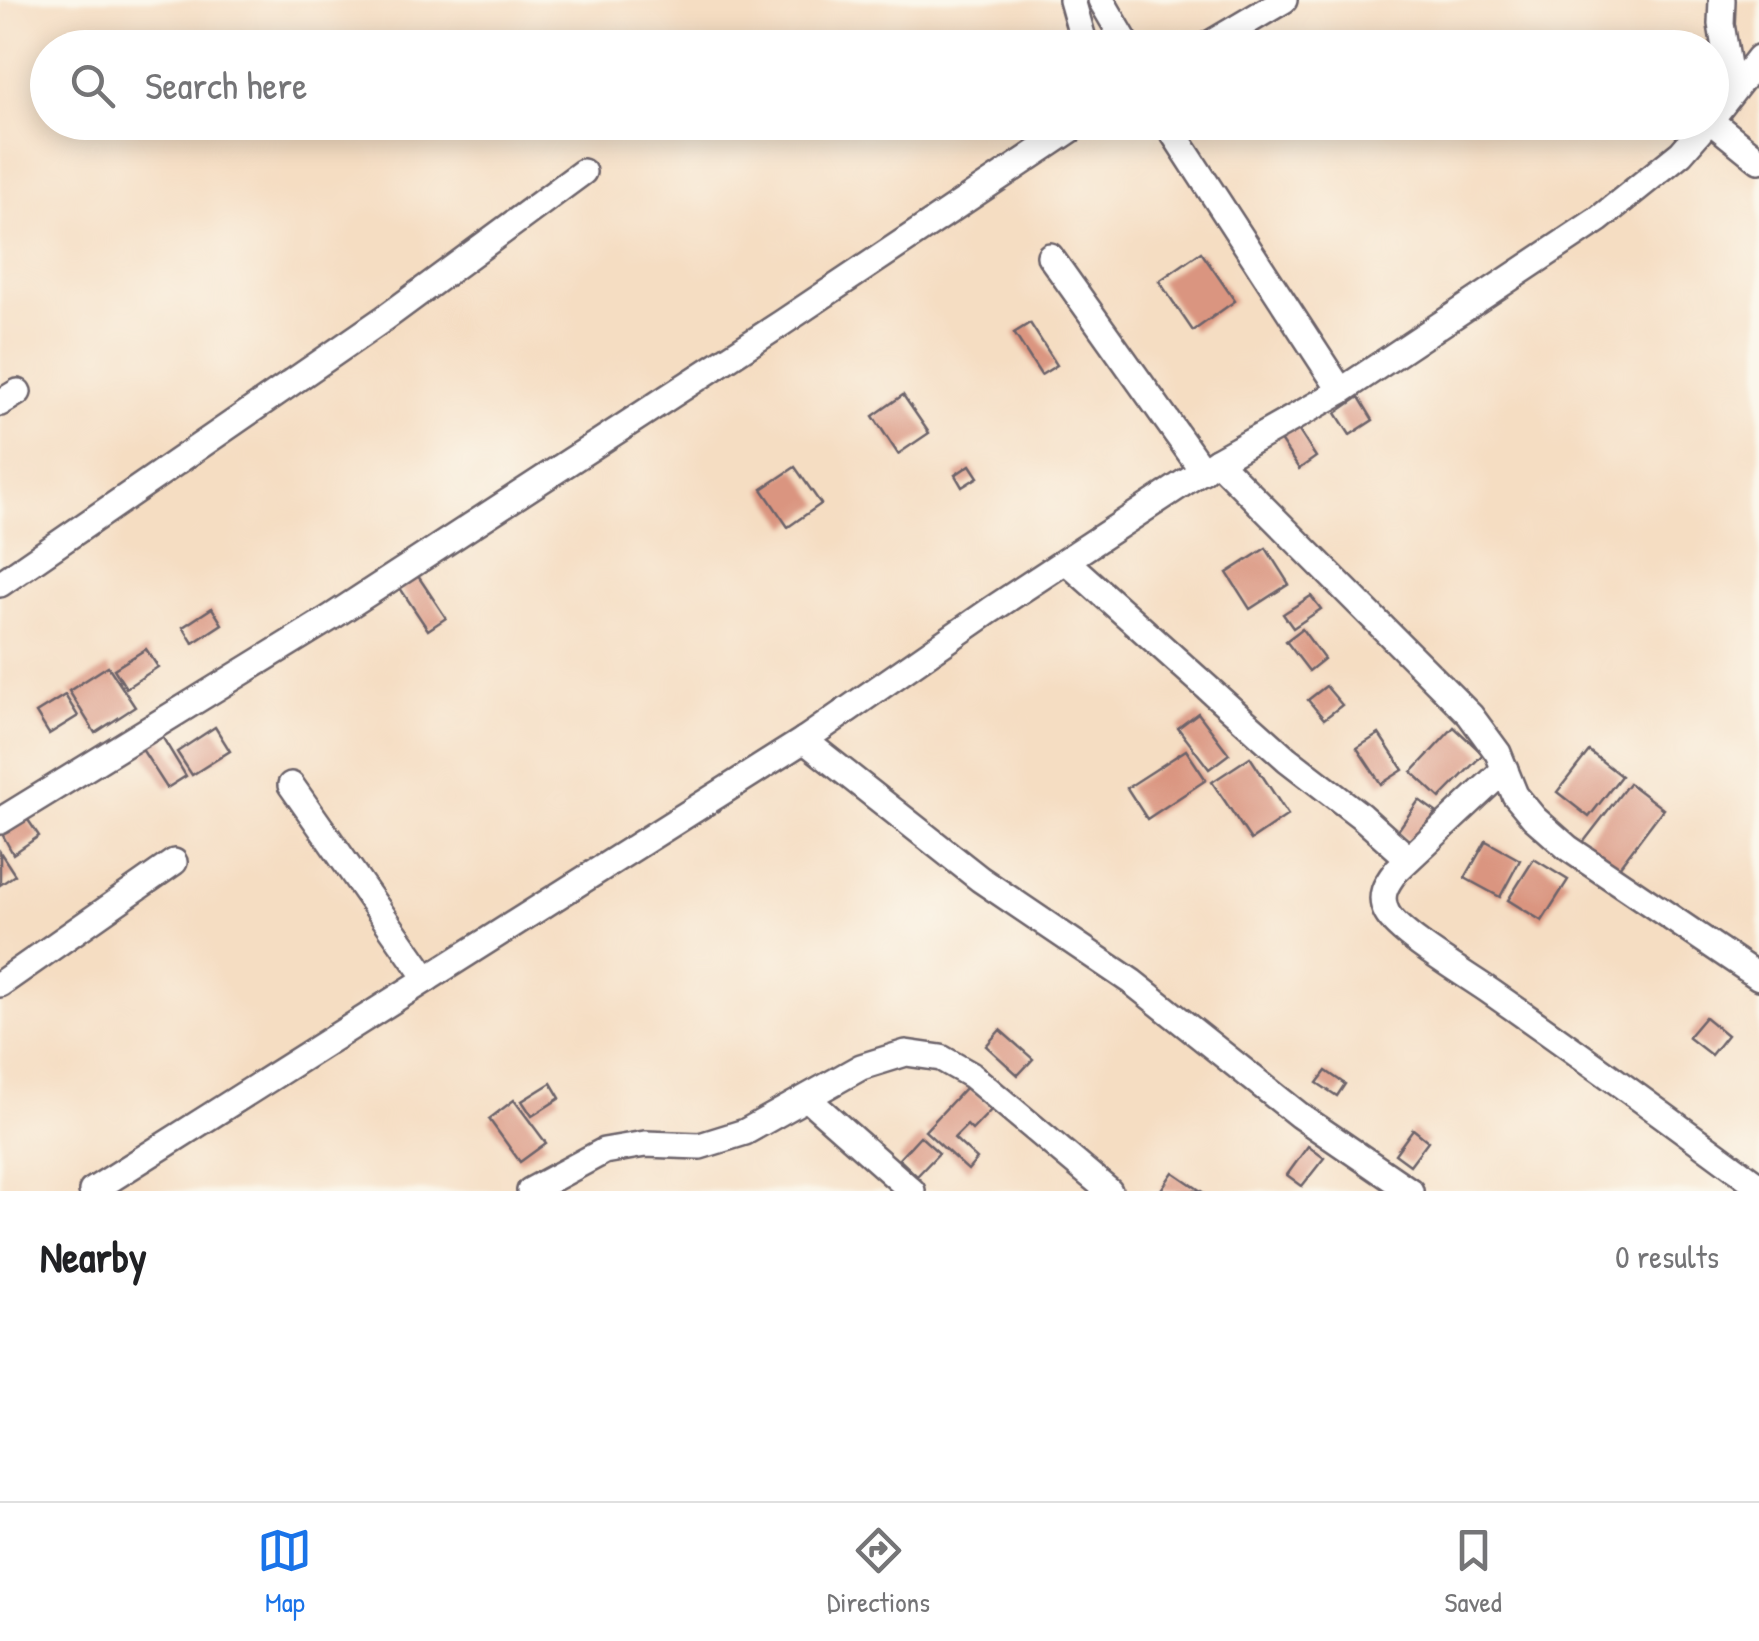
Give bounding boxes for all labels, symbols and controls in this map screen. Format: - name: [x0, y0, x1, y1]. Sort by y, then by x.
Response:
- search box: [30, 30, 1729, 140]
- icon: search: [65, 58, 120, 113]
- text: Search here: [145, 59, 307, 111]
- text: Nearby: [40, 1228, 147, 1285]
- text: 0 results: [1615, 1235, 1719, 1278]
- tab: Map: [257, 1523, 312, 1621]
- tab: Directions: [827, 1523, 930, 1621]
- tab: Saved: [1445, 1523, 1502, 1621]

